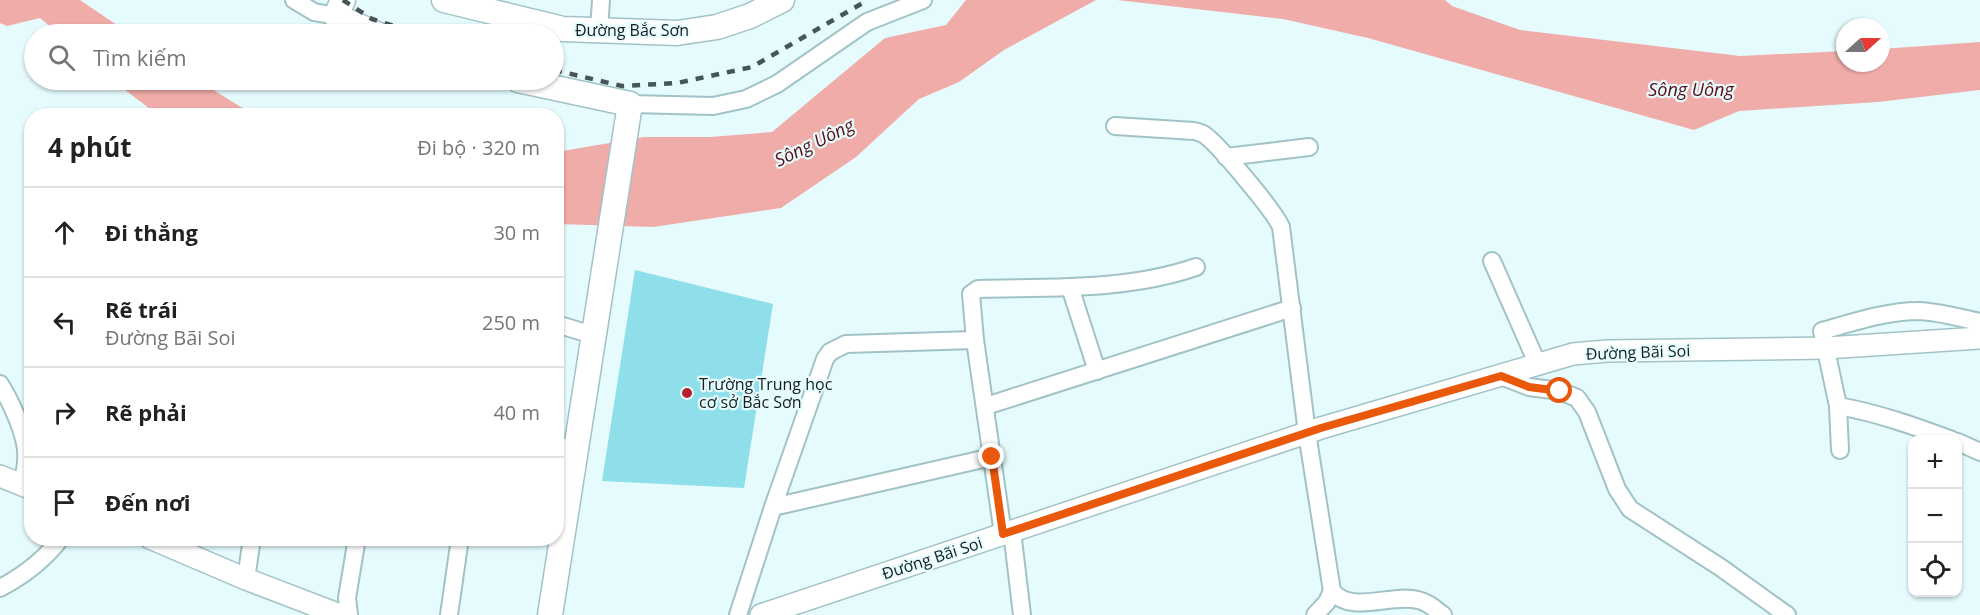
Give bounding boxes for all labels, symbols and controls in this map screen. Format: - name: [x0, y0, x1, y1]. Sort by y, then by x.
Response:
- north arrow: [1836, 18, 1890, 72]
- street label: Đường Bắc Sơn: [575, 19, 689, 41]
- search box: [24, 24, 564, 90]
- icon: search: [45, 41, 78, 74]
- text: Tìm kiếm: [93, 42, 187, 72]
- water label: Sông Uông: [1648, 77, 1734, 101]
- water label: Sông Uông: [770, 112, 858, 172]
- text: 4 phút: [48, 129, 132, 165]
- text: Đi bộ · 320 m: [417, 134, 540, 161]
- icon: ahead: [48, 216, 81, 249]
- text: Đi thẳng: [105, 217, 198, 247]
- text: 30 m: [493, 219, 540, 246]
- text: Rẽ trái: [105, 294, 178, 324]
- icon: left: [48, 306, 81, 339]
- text: 250 m: [482, 309, 540, 336]
- text: Đường Bãi Soi: [105, 324, 236, 351]
- street label: Đường Bãi Soi: [1585, 339, 1691, 365]
- place label: Trường Trung học cơ sở Bắc Sơn: [699, 373, 833, 413]
- route start: [1546, 377, 1572, 403]
- marker: Trường Trung học cơ sở Bắc Sơn: [680, 386, 694, 400]
- icon: right: [48, 396, 81, 429]
- text: Rẽ phải: [105, 397, 187, 427]
- text: 40 m: [493, 399, 540, 426]
- map controls: [1908, 435, 1962, 597]
- button: +: [1908, 435, 1962, 489]
- route end: [978, 443, 1004, 469]
- icon: arrive: [48, 486, 81, 519]
- text: Đến nơi: [105, 487, 191, 517]
- button: −: [1908, 489, 1962, 543]
- street label: Đường Bãi Soi: [879, 531, 985, 585]
- button: locate: [1908, 543, 1962, 597]

